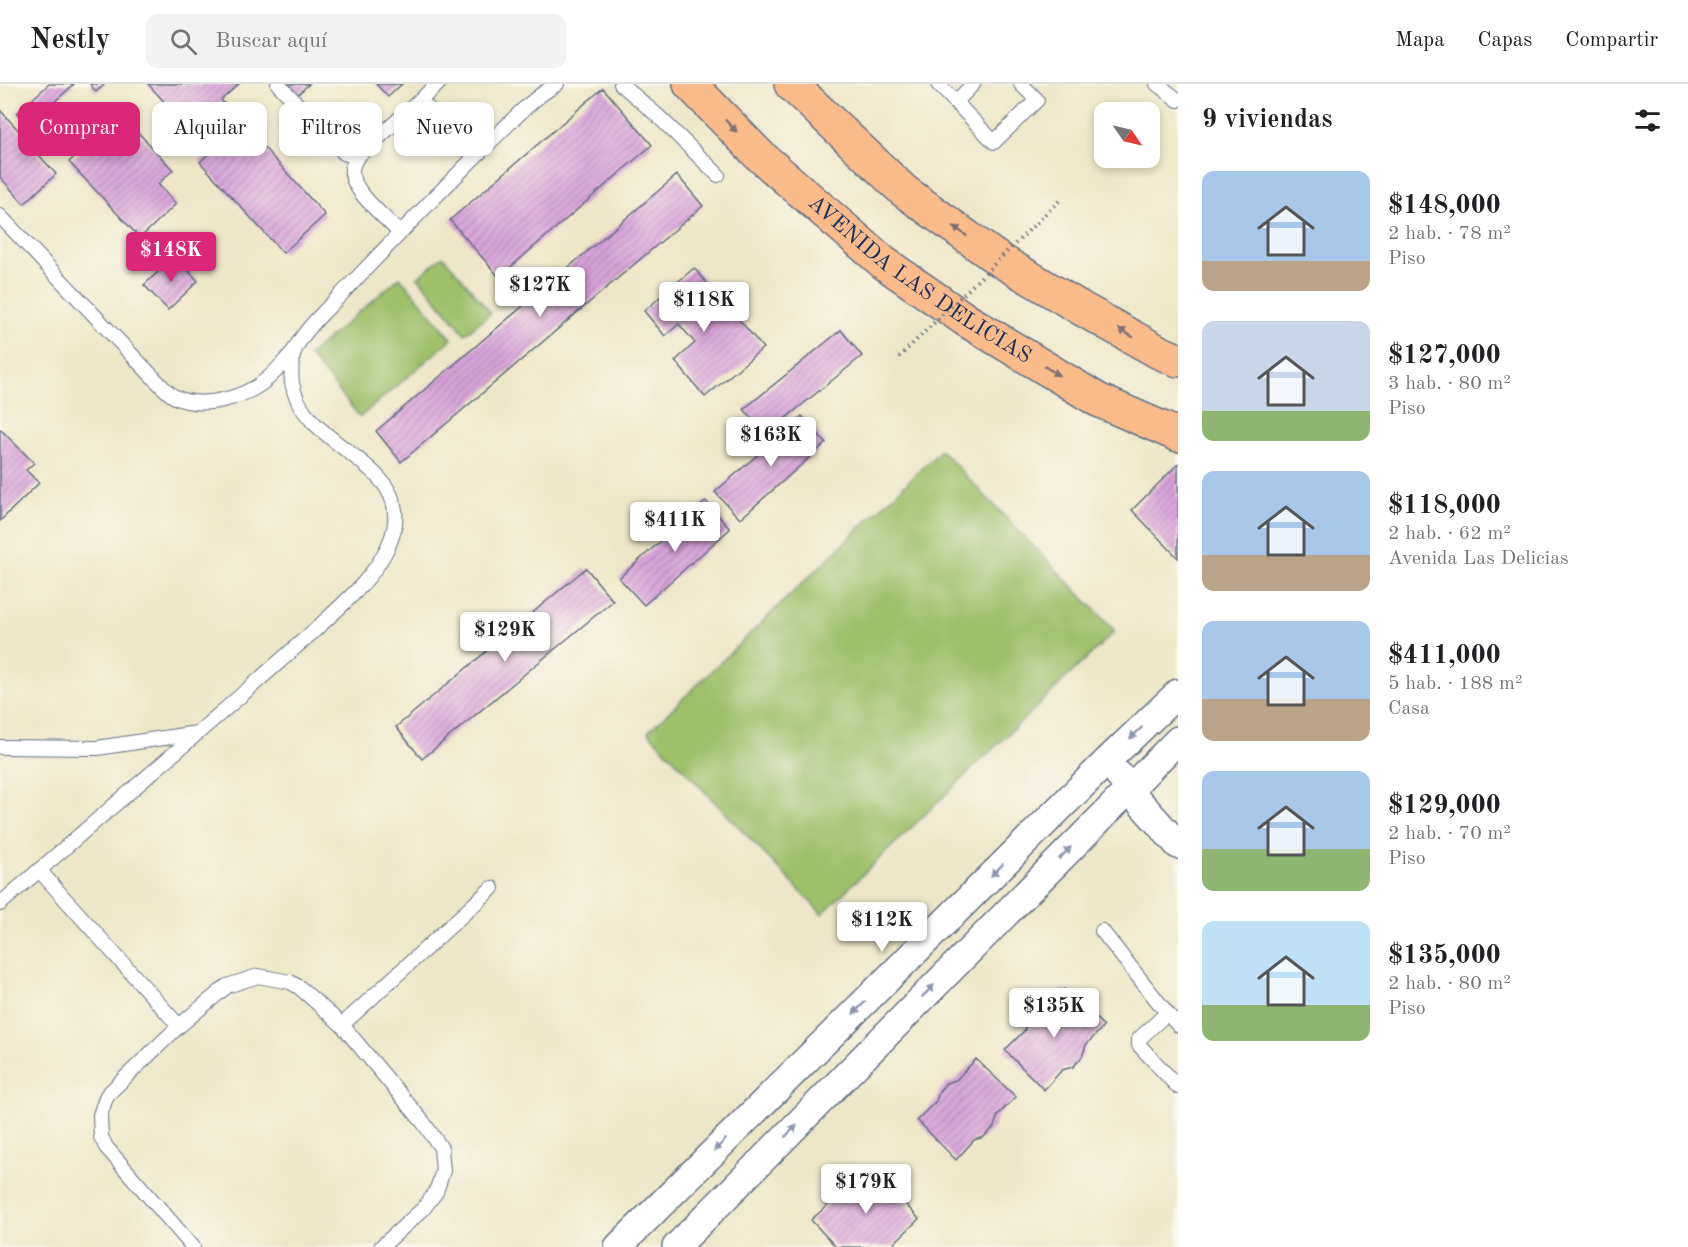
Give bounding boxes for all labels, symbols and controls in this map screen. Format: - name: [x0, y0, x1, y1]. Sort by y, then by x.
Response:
- search box: [146, 14, 566, 68]
- icon: search: [167, 25, 200, 58]
- text: Nestly: [30, 27, 110, 55]
- text: Buscar aquí: [215, 30, 327, 52]
- text: Mapa: [1395, 30, 1445, 51]
- text: Capas: [1478, 30, 1532, 51]
- text: Compartir: [1565, 30, 1658, 51]
- chip: Comprar: [18, 102, 140, 156]
- chip: Alquilar: [152, 102, 267, 156]
- chip: Filtros: [279, 102, 382, 156]
- chip: Nuevo: [394, 102, 494, 156]
- north arrow: [1094, 102, 1160, 168]
- map controls: [1094, 102, 1160, 168]
- icon: filters: [1631, 104, 1664, 137]
- text: 9 viviendas: [1202, 107, 1332, 133]
- one-way arrow: [723, 119, 737, 133]
- street label: AVENIDA LAS DELICIAS: [804, 191, 1035, 368]
- text: $148,000: [1388, 193, 1501, 219]
- icon: home: [1250, 195, 1322, 267]
- text: 2 hab. · 78 m²: [1388, 224, 1511, 244]
- one-way arrow: [953, 226, 968, 238]
- pin: $148K: [129, 232, 213, 283]
- text: $148K: [140, 241, 202, 261]
- text: Piso: [1388, 249, 1426, 269]
- pin: $127K: [498, 267, 582, 318]
- text: $127K: [509, 276, 571, 296]
- pin: $118K: [662, 282, 746, 333]
- text: $118K: [673, 291, 735, 311]
- one-way arrow: [1118, 328, 1134, 339]
- text: $127,000: [1388, 343, 1501, 369]
- icon: home: [1250, 345, 1322, 417]
- one-way arrow: [1043, 365, 1060, 376]
- text: 3 hab. · 80 m²: [1388, 374, 1511, 394]
- text: Piso: [1388, 399, 1426, 419]
- pin: $163K: [729, 417, 813, 468]
- text: $163K: [740, 426, 802, 446]
- text: $118,000: [1388, 493, 1501, 519]
- icon: home: [1250, 495, 1322, 567]
- pin: $411K: [633, 502, 717, 553]
- text: $411K: [644, 511, 706, 531]
- text: 2 hab. · 62 m²: [1388, 524, 1511, 544]
- text: Avenida Las Delicias: [1388, 549, 1569, 569]
- pin: $129K: [463, 612, 547, 663]
- text: $129K: [474, 621, 536, 641]
- text: $411,000: [1388, 643, 1501, 669]
- icon: home: [1250, 645, 1322, 717]
- text: 5 hab. · 188 m²: [1388, 674, 1522, 694]
- text: Casa: [1388, 699, 1430, 719]
- one-way arrow: [1128, 726, 1143, 740]
- text: $129,000: [1388, 793, 1501, 819]
- icon: home: [1250, 795, 1322, 867]
- text: 2 hab. · 70 m²: [1388, 824, 1511, 844]
- one-way arrow: [1057, 846, 1071, 860]
- text: Piso: [1388, 849, 1426, 869]
- one-way arrow: [990, 863, 1004, 878]
- pin: $112K: [840, 902, 924, 953]
- text: $112K: [851, 911, 913, 931]
- text: $135,000: [1388, 943, 1501, 969]
- icon: home: [1250, 945, 1322, 1017]
- text: 2 hab. · 80 m²: [1388, 974, 1511, 994]
- one-way arrow: [920, 985, 934, 999]
- pin: $135K: [1012, 988, 1096, 1039]
- text: $135K: [1023, 997, 1085, 1017]
- text: Piso: [1388, 999, 1426, 1019]
- one-way arrow: [852, 1000, 866, 1014]
- one-way arrow: [784, 1124, 798, 1138]
- one-way arrow: [713, 1138, 728, 1152]
- pin: $179K: [824, 1164, 908, 1215]
- text: $179K: [835, 1173, 897, 1193]

